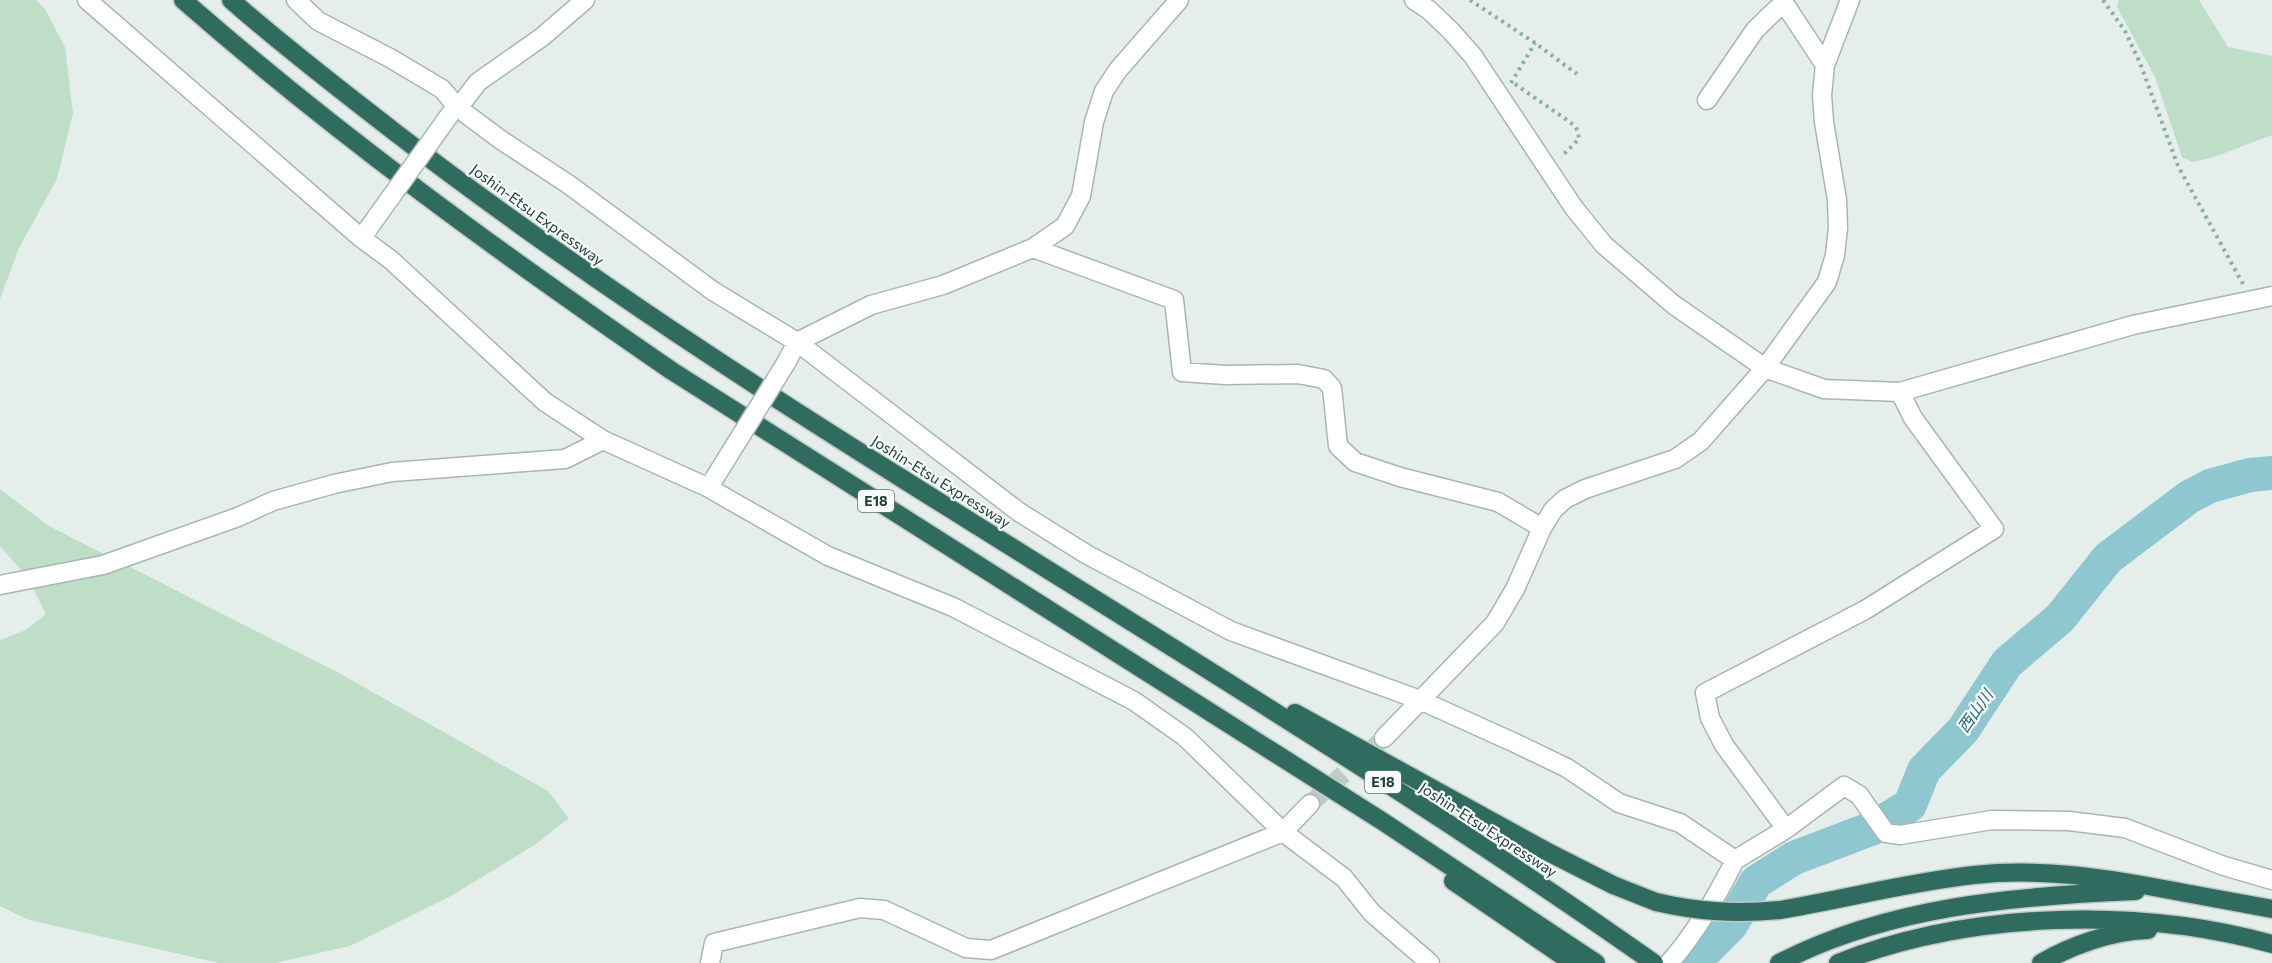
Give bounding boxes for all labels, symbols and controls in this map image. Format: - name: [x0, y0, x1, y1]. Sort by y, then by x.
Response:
- street label: Joshin-Etsu Expressway: [467, 160, 608, 269]
- street label: Joshin-Etsu Expressway: [869, 431, 1015, 531]
- road number: E18: [858, 490, 894, 512]
- water label: 西山川: [1953, 684, 1997, 736]
- road number: E18: [1365, 771, 1401, 793]
- street label: Joshin-Etsu Expressway: [1416, 778, 1561, 881]

